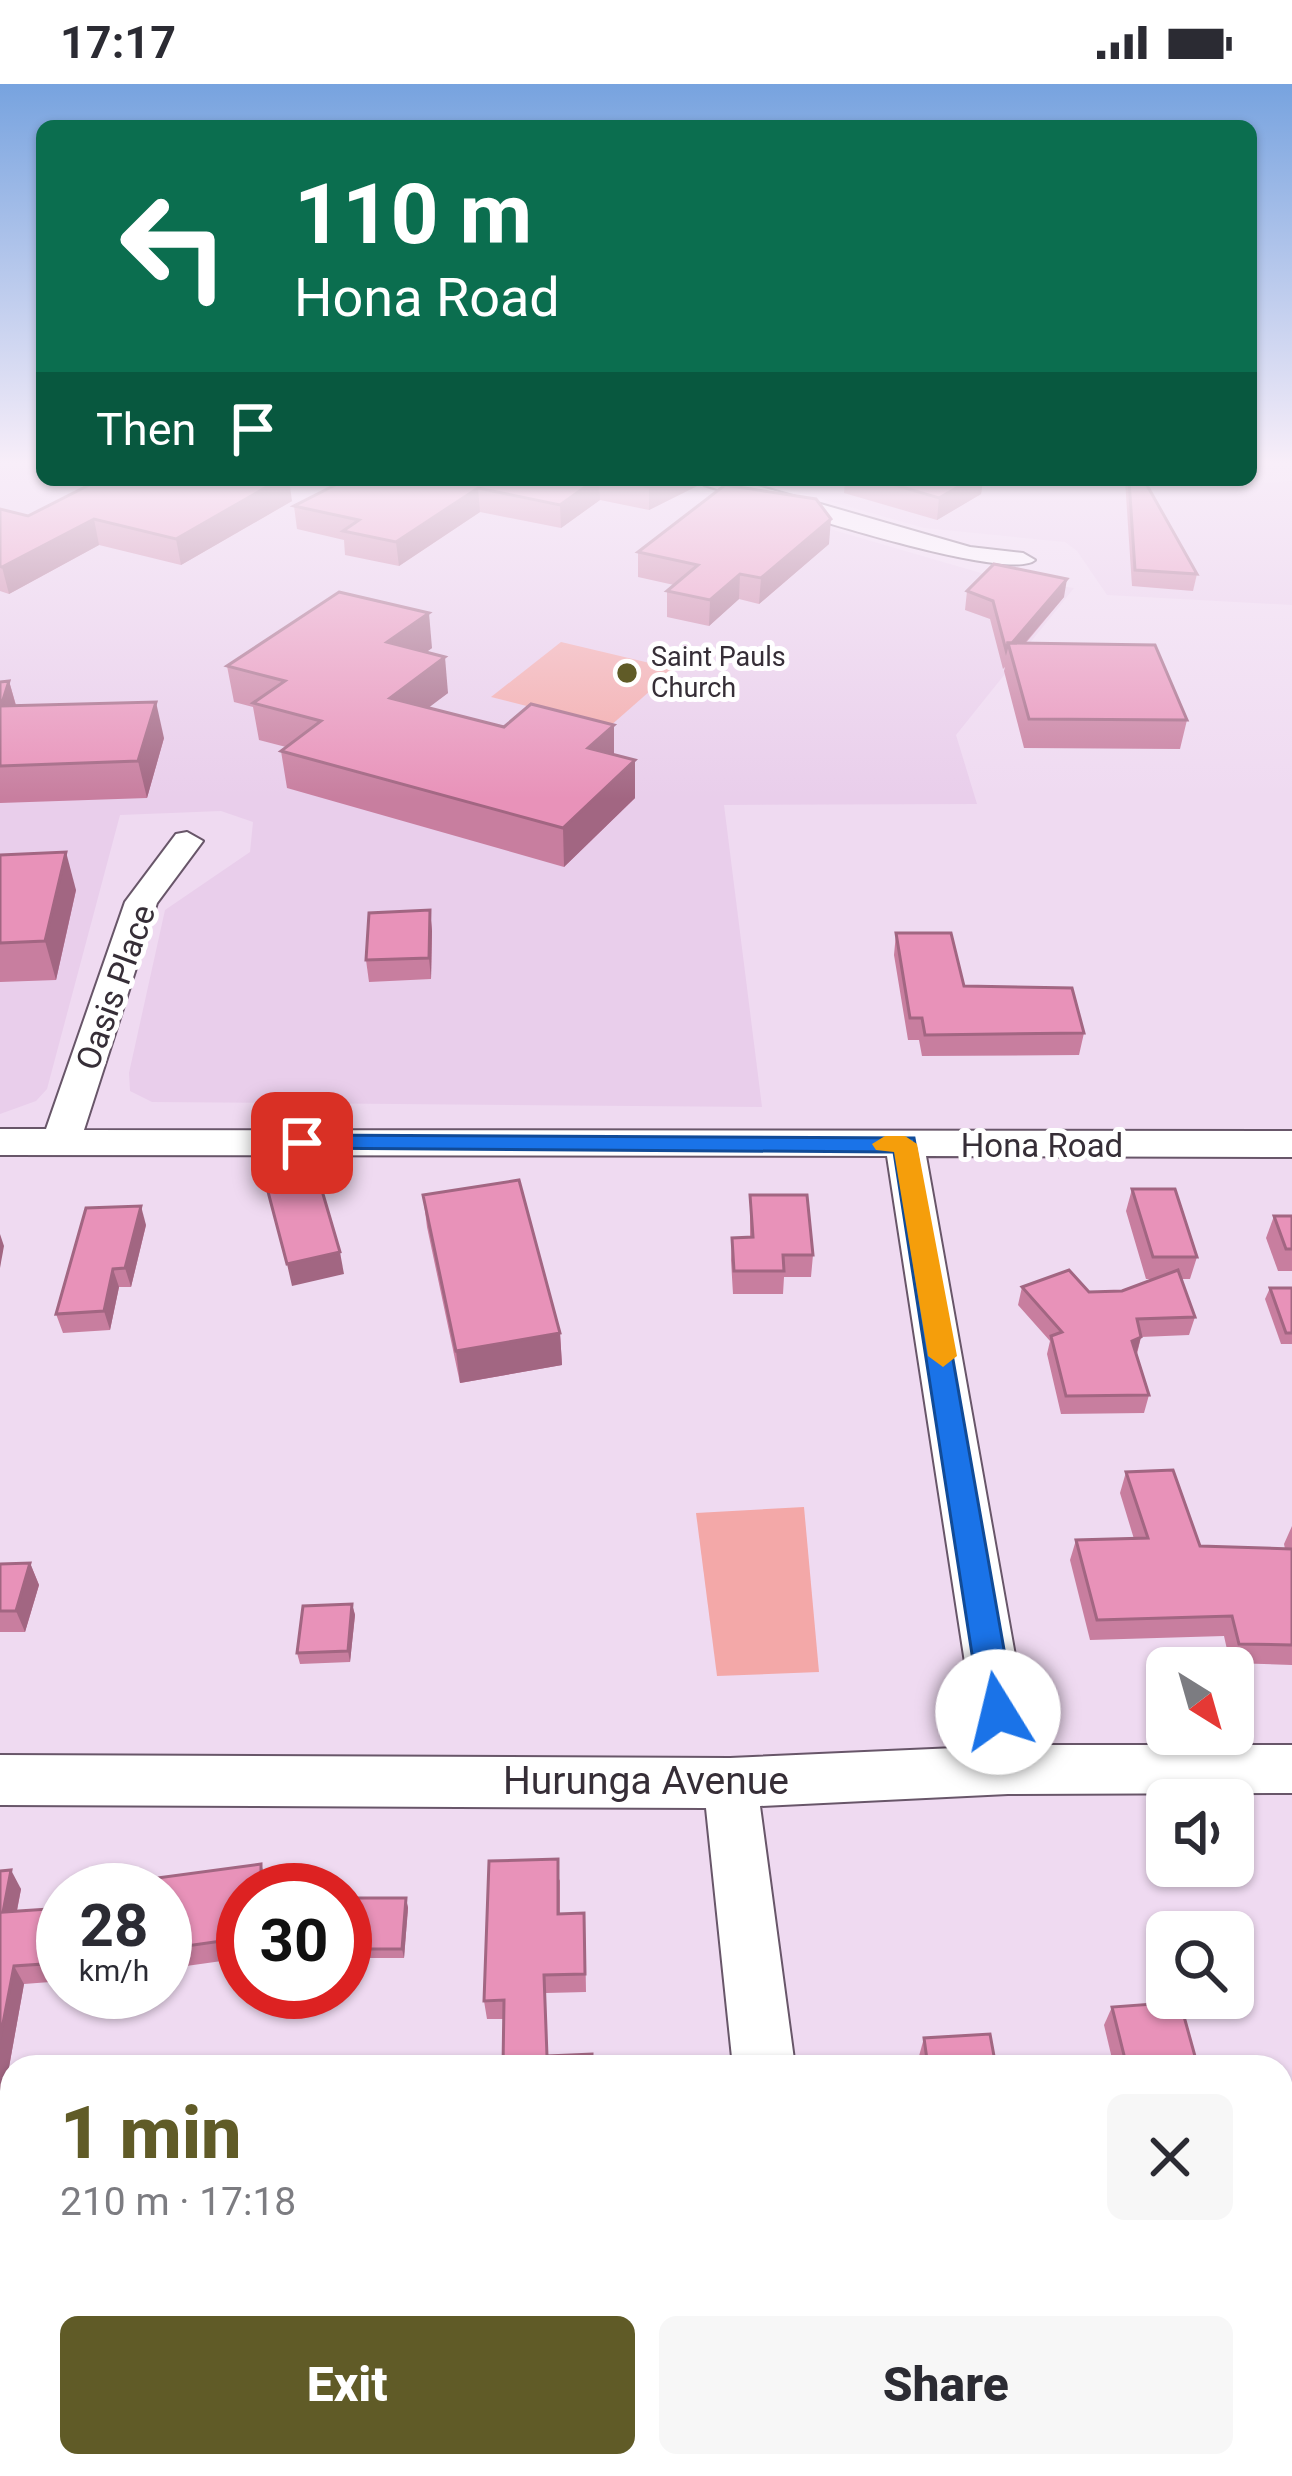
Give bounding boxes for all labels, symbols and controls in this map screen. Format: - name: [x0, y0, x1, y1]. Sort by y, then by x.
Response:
- text: 17:17: [60, 16, 176, 69]
- text: 110 m: [294, 165, 532, 264]
- icon: left: [96, 168, 252, 324]
- text: Hona Road: [294, 266, 560, 329]
- icon: arrive: [220, 396, 286, 462]
- text: Then: [96, 403, 196, 456]
- place label: Saint Pauls Church: [651, 641, 786, 704]
- marker: Saint Pauls Church: [614, 660, 640, 686]
- street label: Oasis Place: [68, 899, 163, 1075]
- pin: [251, 1092, 353, 1194]
- icon: arrive: [269, 1110, 335, 1176]
- street label: Hona Road: [961, 1126, 1123, 1165]
- north arrow: [1146, 1647, 1254, 1755]
- map controls: [1146, 1647, 1254, 2019]
- position arrow: [935, 1649, 1061, 1775]
- street label: Hurunga Avenue: [503, 1758, 789, 1804]
- button: sound: [1146, 1779, 1254, 1887]
- speed limit sign: 30: [216, 1863, 372, 2019]
- text: 28: [80, 1890, 148, 1961]
- button: search: [1146, 1911, 1254, 2019]
- text: km/h: [79, 1953, 149, 1988]
- text: 1 min: [60, 2091, 242, 2176]
- button: close: [1107, 2094, 1233, 2220]
- text: 210 m · 17:18: [60, 2179, 296, 2225]
- button: Exit: [60, 2316, 635, 2454]
- button: Share: [659, 2316, 1233, 2454]

